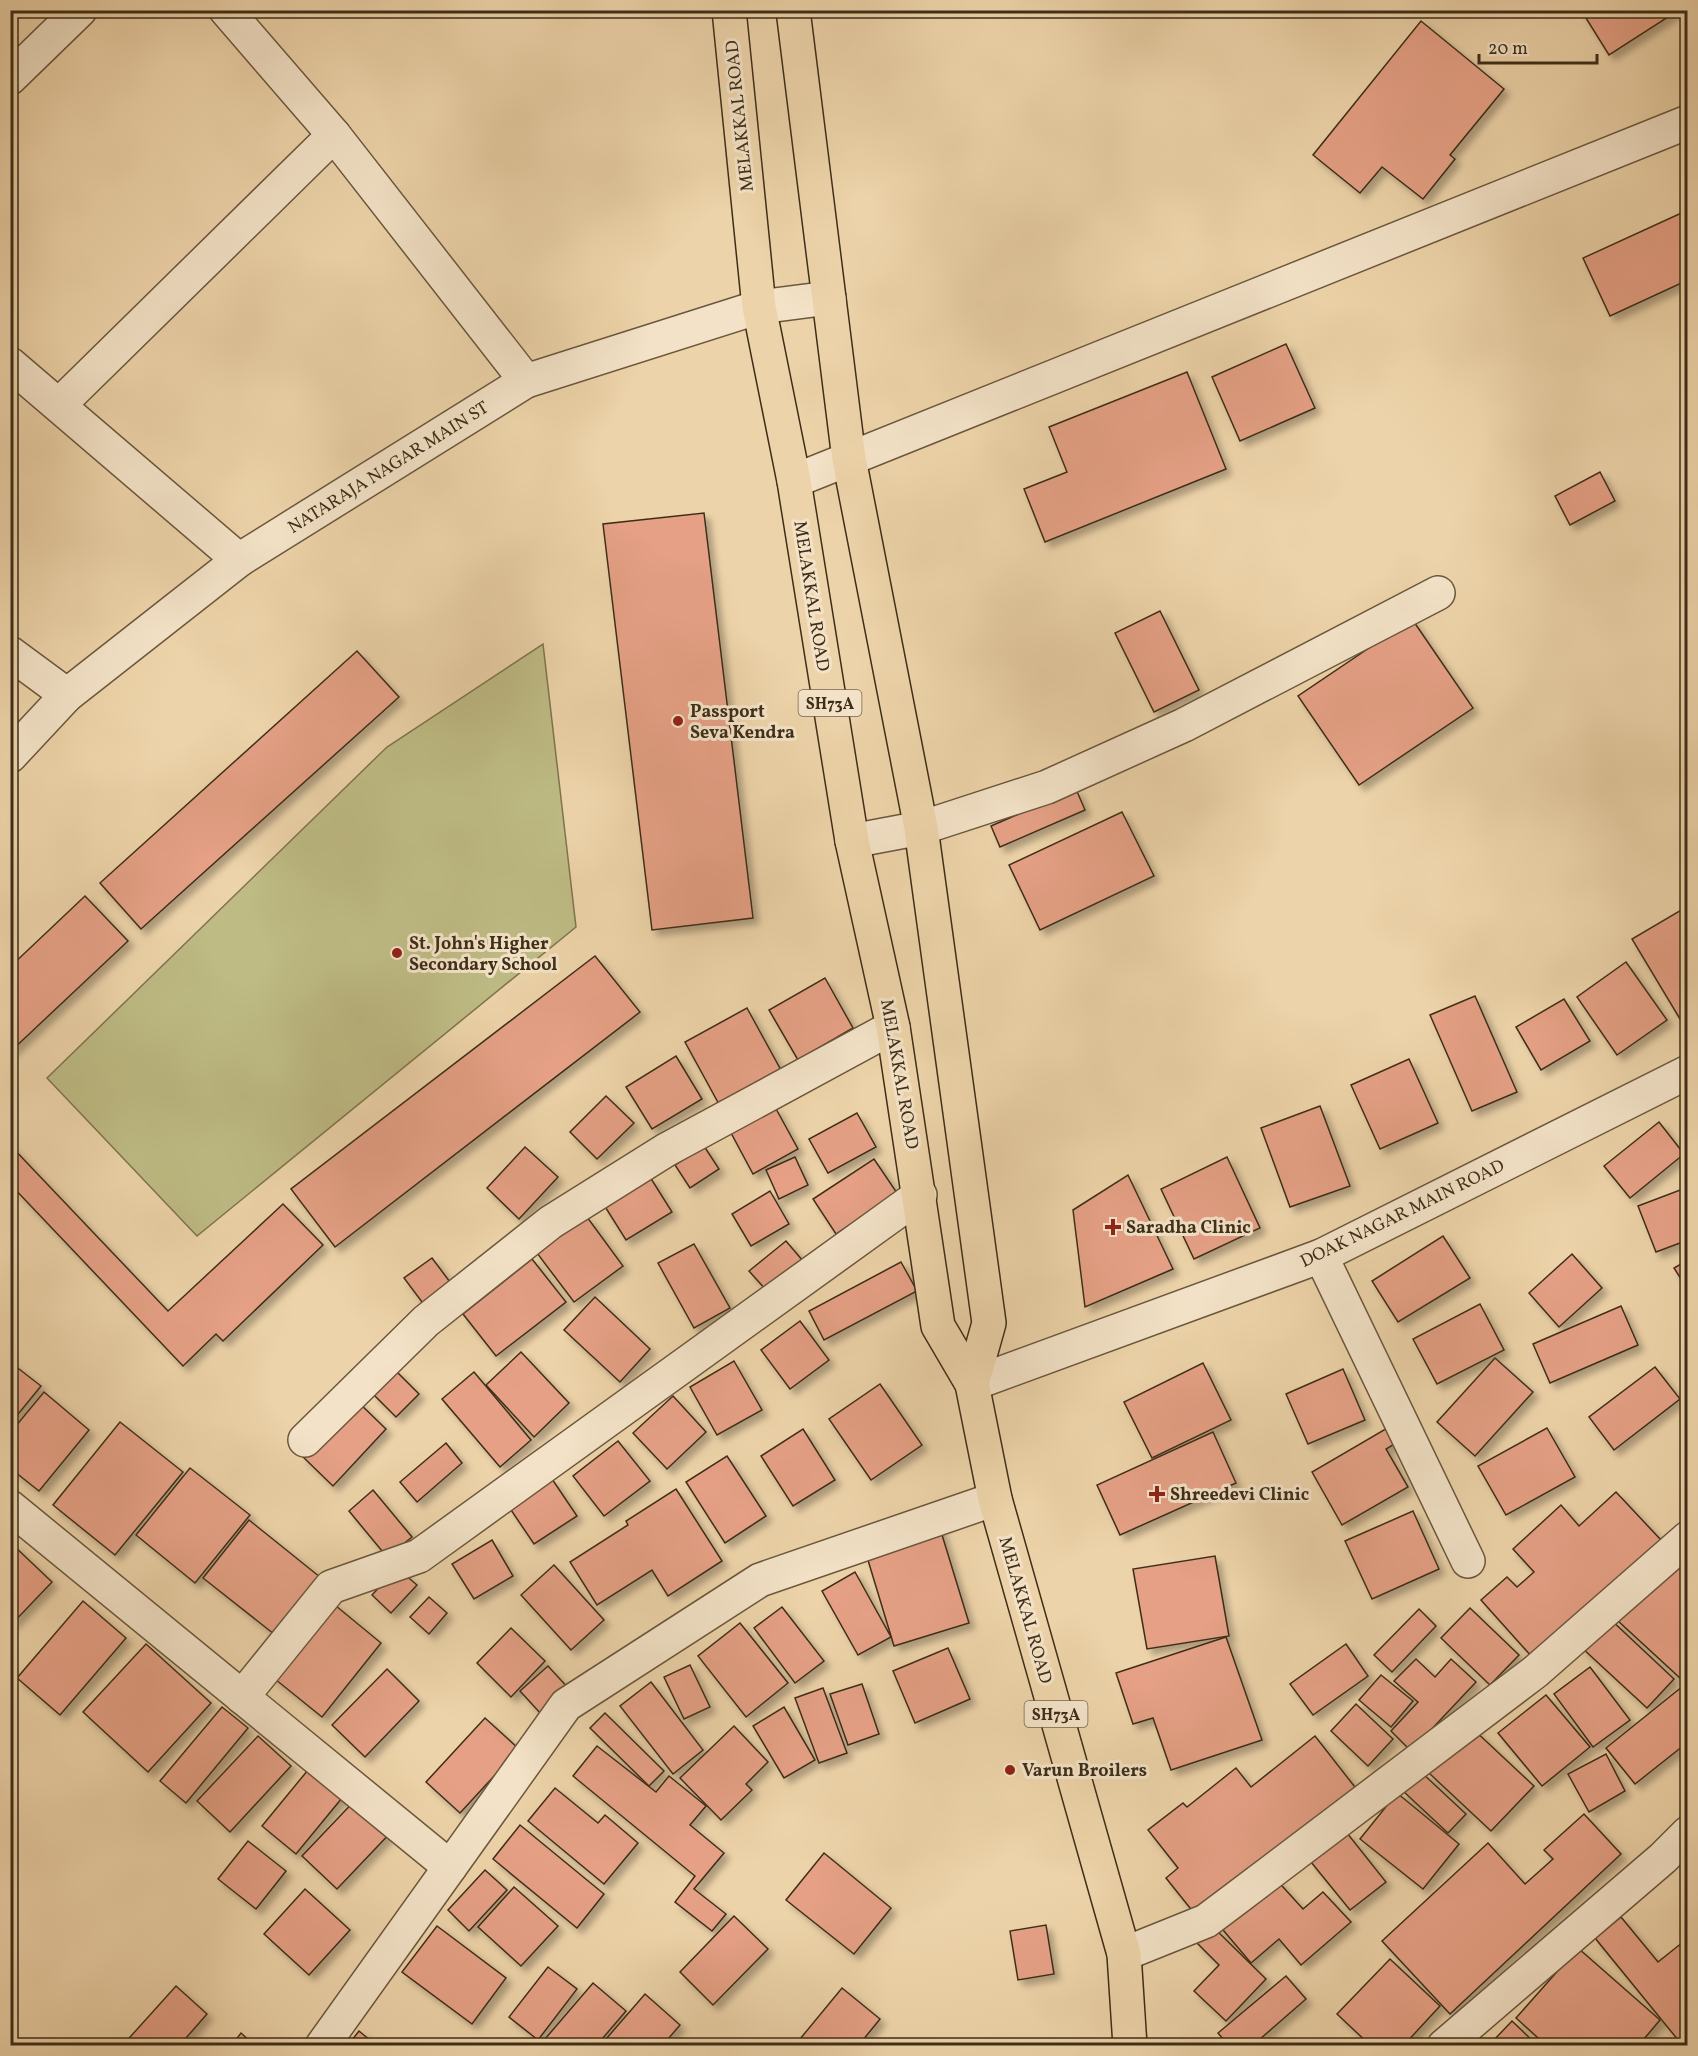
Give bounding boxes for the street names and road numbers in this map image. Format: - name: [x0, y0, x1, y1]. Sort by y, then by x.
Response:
- street label: MELAKKAL ROAD: [720, 39, 761, 193]
- street label: NATARAJA NAGAR MAIN ST: [284, 396, 494, 540]
- street label: MELAKKAL ROAD: [786, 519, 835, 673]
- road number: SH73A: [798, 690, 862, 716]
- street label: MELAKKAL ROAD: [873, 997, 924, 1151]
- street label: DOAK NAGAR MAIN ROAD: [1296, 1154, 1509, 1275]
- street label: MELAKKAL ROAD: [992, 1534, 1058, 1687]
- road number: SH73A: [1024, 1701, 1088, 1727]

